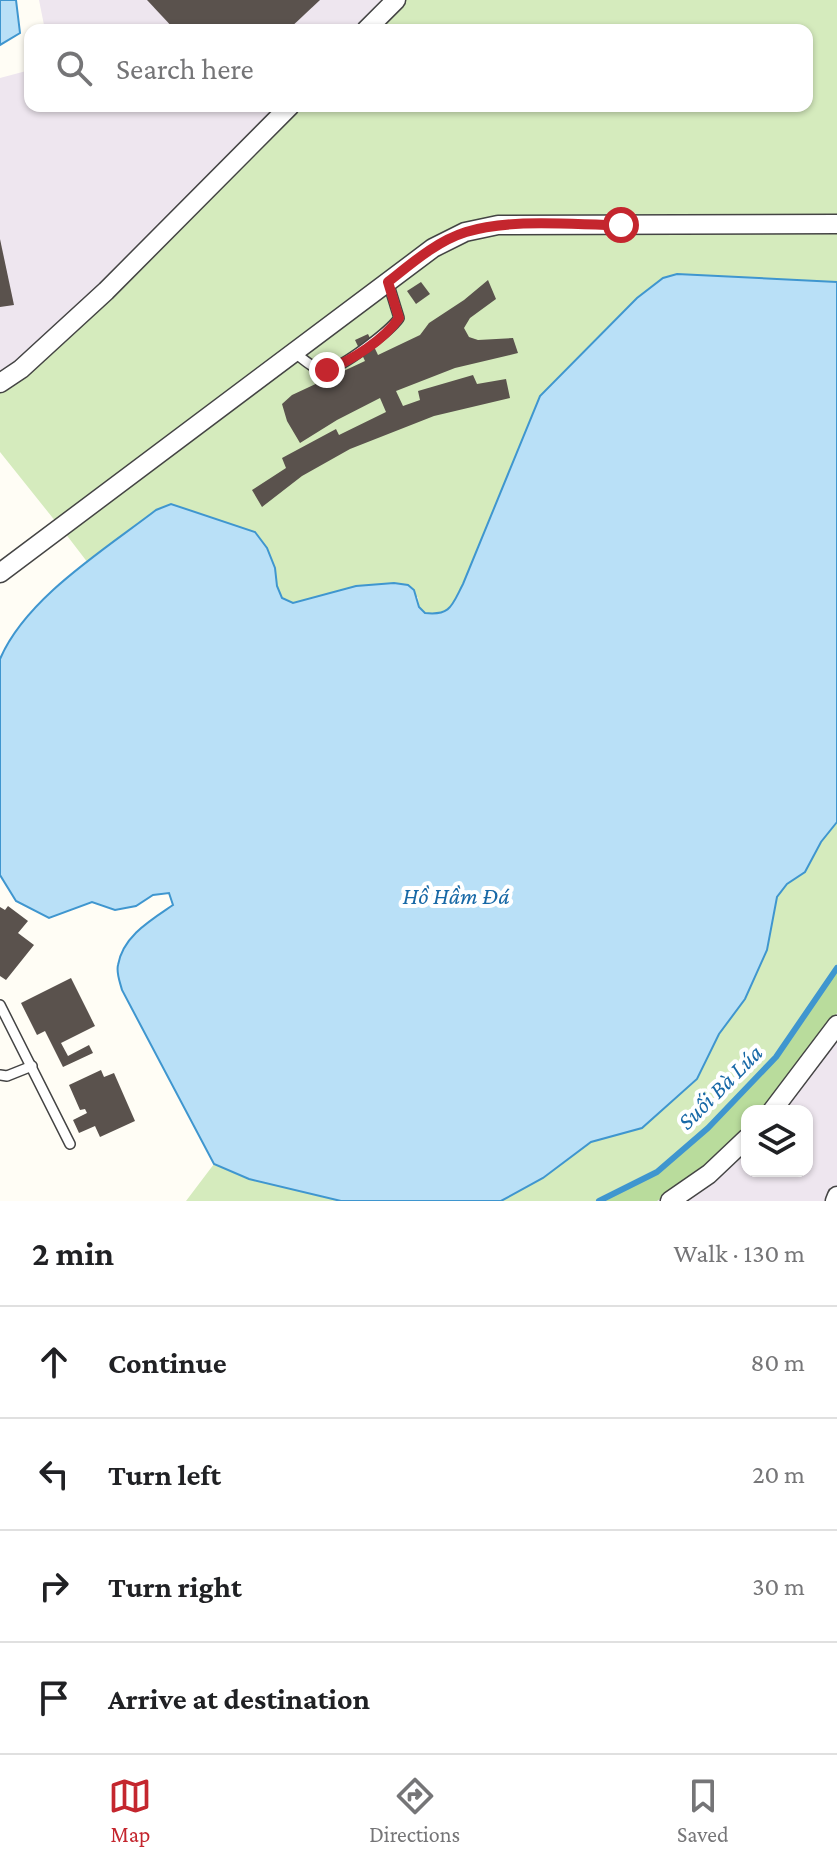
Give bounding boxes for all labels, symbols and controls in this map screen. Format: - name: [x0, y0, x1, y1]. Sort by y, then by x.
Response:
- search box: [24, 24, 813, 112]
- icon: search: [52, 46, 96, 90]
- text: Search here: [116, 52, 254, 85]
- route start: [603, 207, 639, 243]
- route end: [309, 352, 345, 388]
- water label: Hồ Hầm Đá: [403, 882, 510, 909]
- water label: Suối Bà Lúa: [672, 1039, 768, 1135]
- map controls: [741, 1105, 813, 1177]
- button: layers: [741, 1105, 813, 1177]
- text: 2 min: [32, 1235, 114, 1272]
- text: Walk · 130 m: [674, 1239, 805, 1268]
- icon: ahead: [32, 1340, 76, 1384]
- text: Continue: [108, 1346, 227, 1379]
- text: 80 m: [751, 1348, 805, 1377]
- icon: left: [32, 1452, 76, 1496]
- text: Turn left: [108, 1458, 221, 1491]
- text: 20 m: [752, 1460, 805, 1489]
- icon: right: [32, 1564, 76, 1608]
- text: Turn right: [108, 1570, 242, 1603]
- text: 30 m: [752, 1572, 805, 1601]
- icon: arrive: [32, 1676, 76, 1720]
- text: Arrive at destination: [108, 1682, 370, 1715]
- tab: Map: [108, 1774, 152, 1847]
- tab: Directions: [369, 1774, 460, 1847]
- tab: Saved: [677, 1774, 729, 1847]

